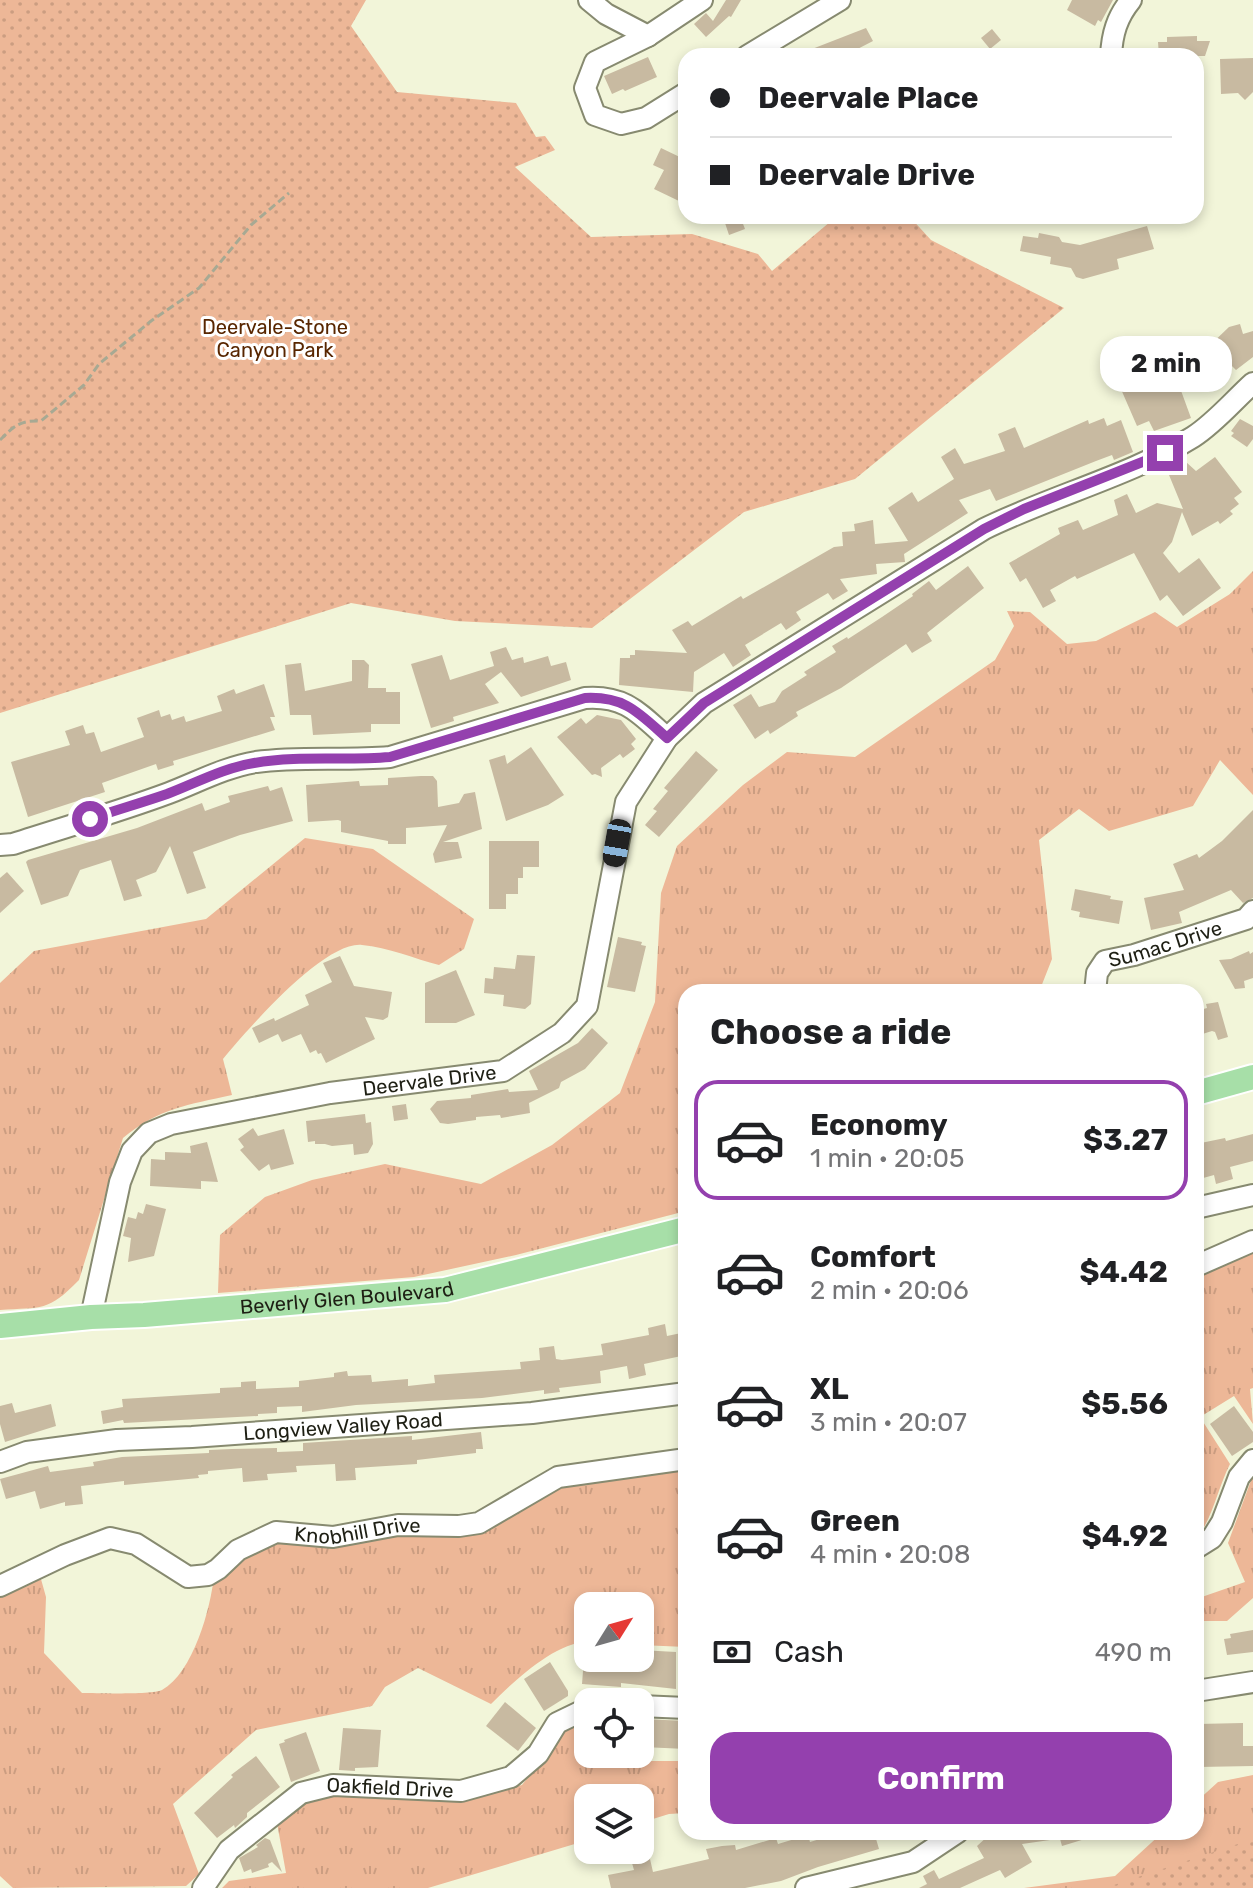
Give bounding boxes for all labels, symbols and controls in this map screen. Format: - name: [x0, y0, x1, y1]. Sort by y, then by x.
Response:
- text: Deervale Place: [758, 80, 978, 116]
- text: Deervale Drive: [758, 157, 975, 193]
- park label: Deervale-Stone Canyon Park: [202, 315, 348, 362]
- callout: 2 min: [1099, 337, 1231, 393]
- text: 2 min: [1131, 348, 1201, 379]
- route end: [1147, 435, 1183, 471]
- route start: [72, 801, 108, 837]
- car: [601, 817, 633, 869]
- street label: Sumac Drive: [1106, 916, 1225, 972]
- text: Choose a ride: [710, 1010, 951, 1053]
- street label: Deervale Drive: [361, 1060, 498, 1101]
- icon: car: [714, 1104, 786, 1176]
- text: Economy: [810, 1107, 948, 1143]
- text: $3.27: [1083, 1122, 1168, 1158]
- text: 1 min · 20:05: [810, 1143, 964, 1174]
- icon: car: [714, 1236, 786, 1308]
- text: Comfort: [810, 1239, 936, 1275]
- text: $4.42: [1079, 1254, 1168, 1290]
- text: 2 min · 20:06: [810, 1275, 969, 1306]
- street label: Beverly Glen Boulevard: [239, 1276, 456, 1319]
- icon: car: [714, 1368, 786, 1440]
- text: XL: [810, 1371, 849, 1407]
- text: $5.56: [1081, 1386, 1168, 1422]
- street label: Longview Valley Road: [242, 1407, 444, 1445]
- text: 3 min · 20:07: [810, 1407, 967, 1438]
- icon: car: [714, 1500, 786, 1572]
- text: Green: [810, 1503, 900, 1539]
- street label: Knobhill Drive: [293, 1513, 421, 1549]
- text: $4.92: [1082, 1518, 1168, 1554]
- text: 4 min · 20:08: [810, 1539, 970, 1570]
- north arrow: [574, 1592, 654, 1672]
- map controls: [574, 1592, 654, 1864]
- icon: cash: [710, 1630, 754, 1674]
- text: Cash: [774, 1634, 844, 1670]
- text: 490 m: [1095, 1637, 1172, 1668]
- button: locate: [574, 1688, 654, 1768]
- button: Confirm: [710, 1732, 1172, 1824]
- street label: Oakfield Drive: [326, 1773, 454, 1803]
- button: layers: [574, 1784, 654, 1864]

